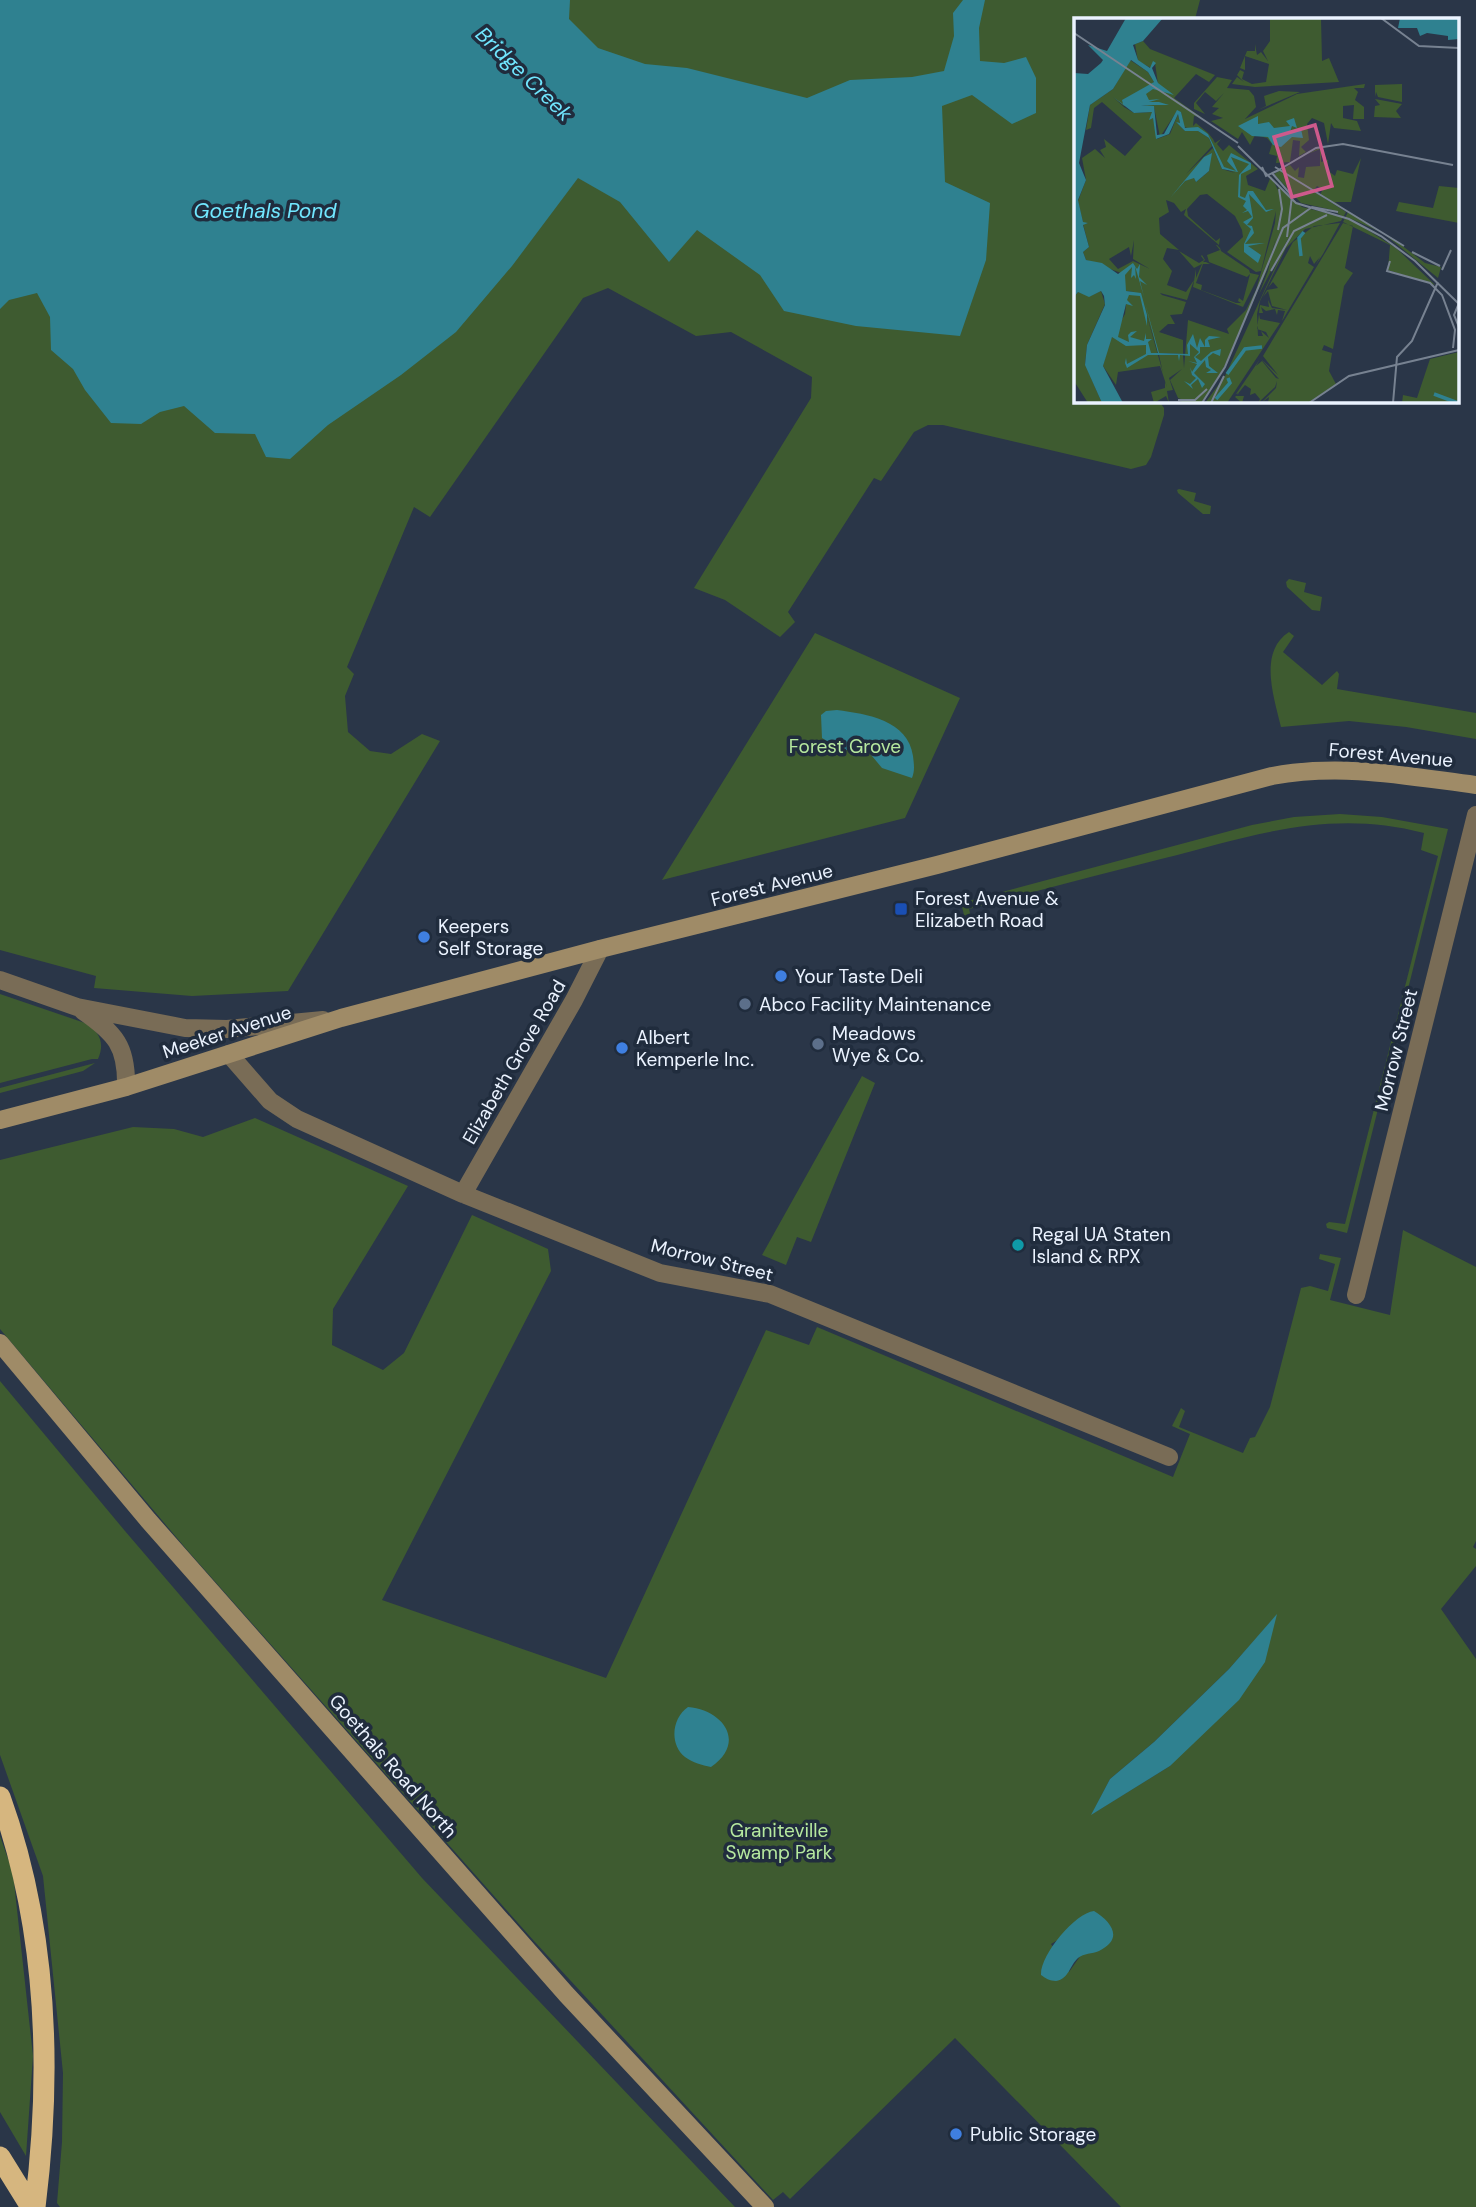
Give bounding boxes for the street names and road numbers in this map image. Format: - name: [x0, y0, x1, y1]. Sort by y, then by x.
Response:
- street label: Forest Avenue: [1328, 737, 1454, 773]
- street label: Forest Avenue: [708, 858, 836, 912]
- street label: Elizabeth Grove Road: [457, 975, 571, 1149]
- street label: Morrow Street: [1369, 986, 1423, 1114]
- street label: Meeker Avenue: [159, 999, 295, 1065]
- street label: Morrow Street: [648, 1233, 776, 1287]
- street label: Goethals Road North: [324, 1689, 462, 1843]

